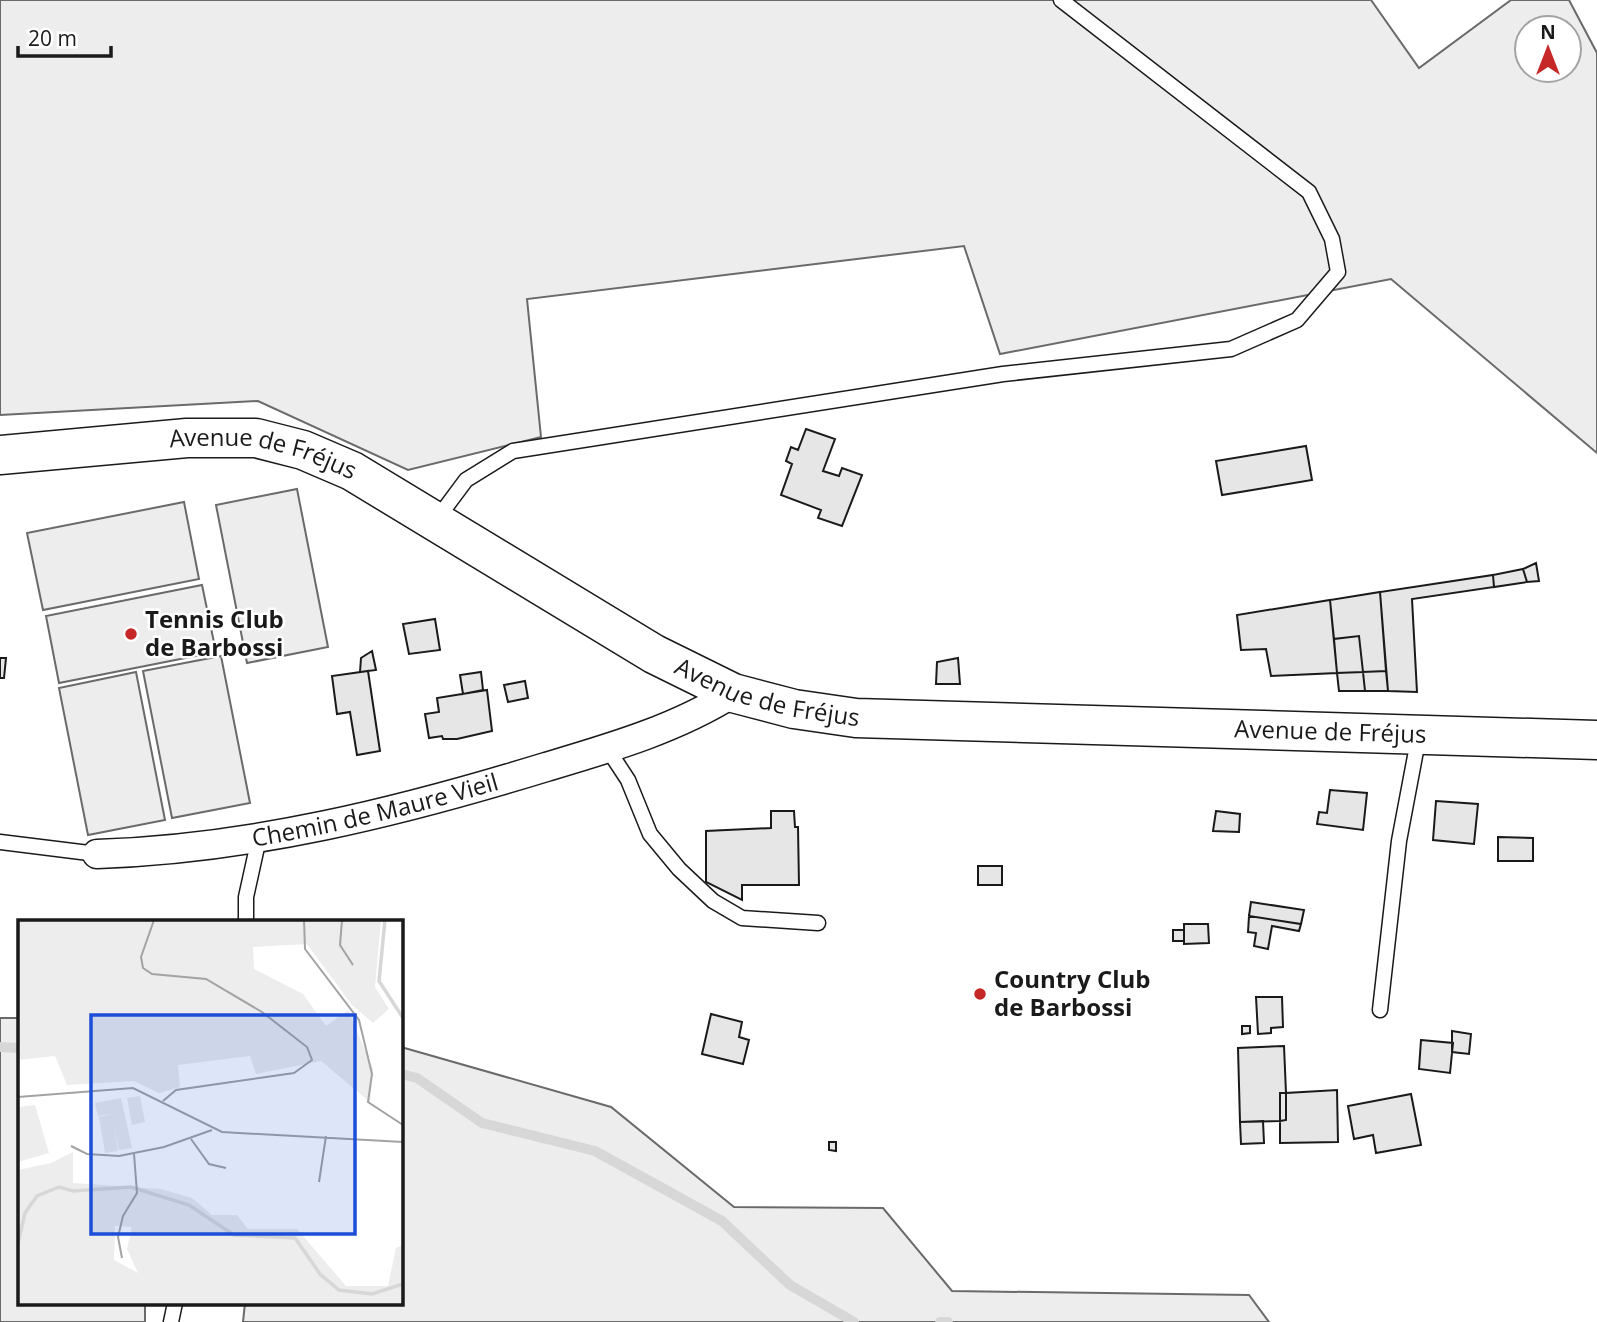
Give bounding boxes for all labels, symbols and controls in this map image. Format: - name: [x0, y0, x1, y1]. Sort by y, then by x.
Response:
- scale bar: [18, 14, 110, 58]
- north arrow: [1513, 14, 1583, 84]
- text: N: [1540, 19, 1556, 45]
- text: 20 m: [28, 24, 77, 52]
- street label: Avenue de Fréjus: [168, 420, 362, 486]
- place label: Tennis Club de Barbossi: [145, 602, 284, 663]
- marker: Tennis Club de Barbossi: [123, 626, 139, 642]
- street label: Avenue de Fréjus: [670, 649, 862, 733]
- street label: Avenue de Fréjus: [1234, 711, 1427, 750]
- street label: Chemin de Maure Vieil: [249, 764, 502, 854]
- inset map: [18, 920, 402, 1304]
- place label: Country Club de Barbossi: [994, 962, 1150, 1023]
- marker: Country Club de Barbossi: [972, 986, 988, 1002]

